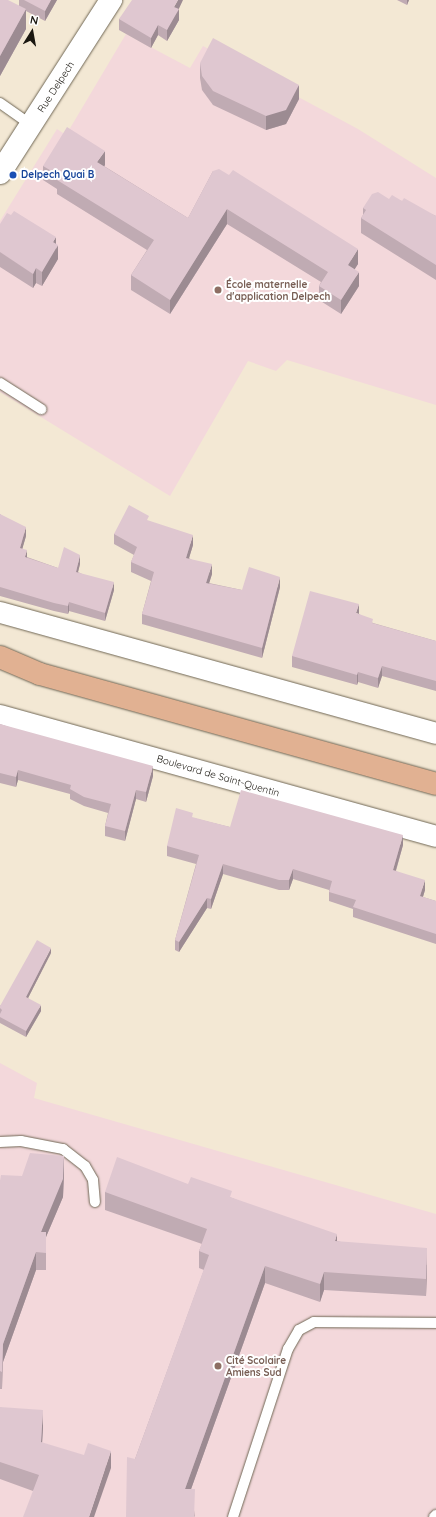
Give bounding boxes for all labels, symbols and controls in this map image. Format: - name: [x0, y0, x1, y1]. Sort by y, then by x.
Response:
- north arrow: [12, 12, 52, 52]
- text: N: [29, 13, 40, 28]
- street label: Rue Delpech: [35, 59, 77, 115]
- place label: Delpech Quai B: [21, 169, 94, 181]
- marker: Delpech Quai B: [8, 170, 18, 180]
- place label: École maternelle d'application Delpech: [226, 278, 330, 302]
- marker: École maternelle d'application Delpech: [213, 285, 223, 295]
- street label: Boulevard de Saint-Quentin: [155, 753, 281, 799]
- place label: Cité Scolaire Amiens Sud: [226, 1354, 286, 1378]
- marker: Cité Scolaire Amiens Sud: [213, 1361, 223, 1371]

